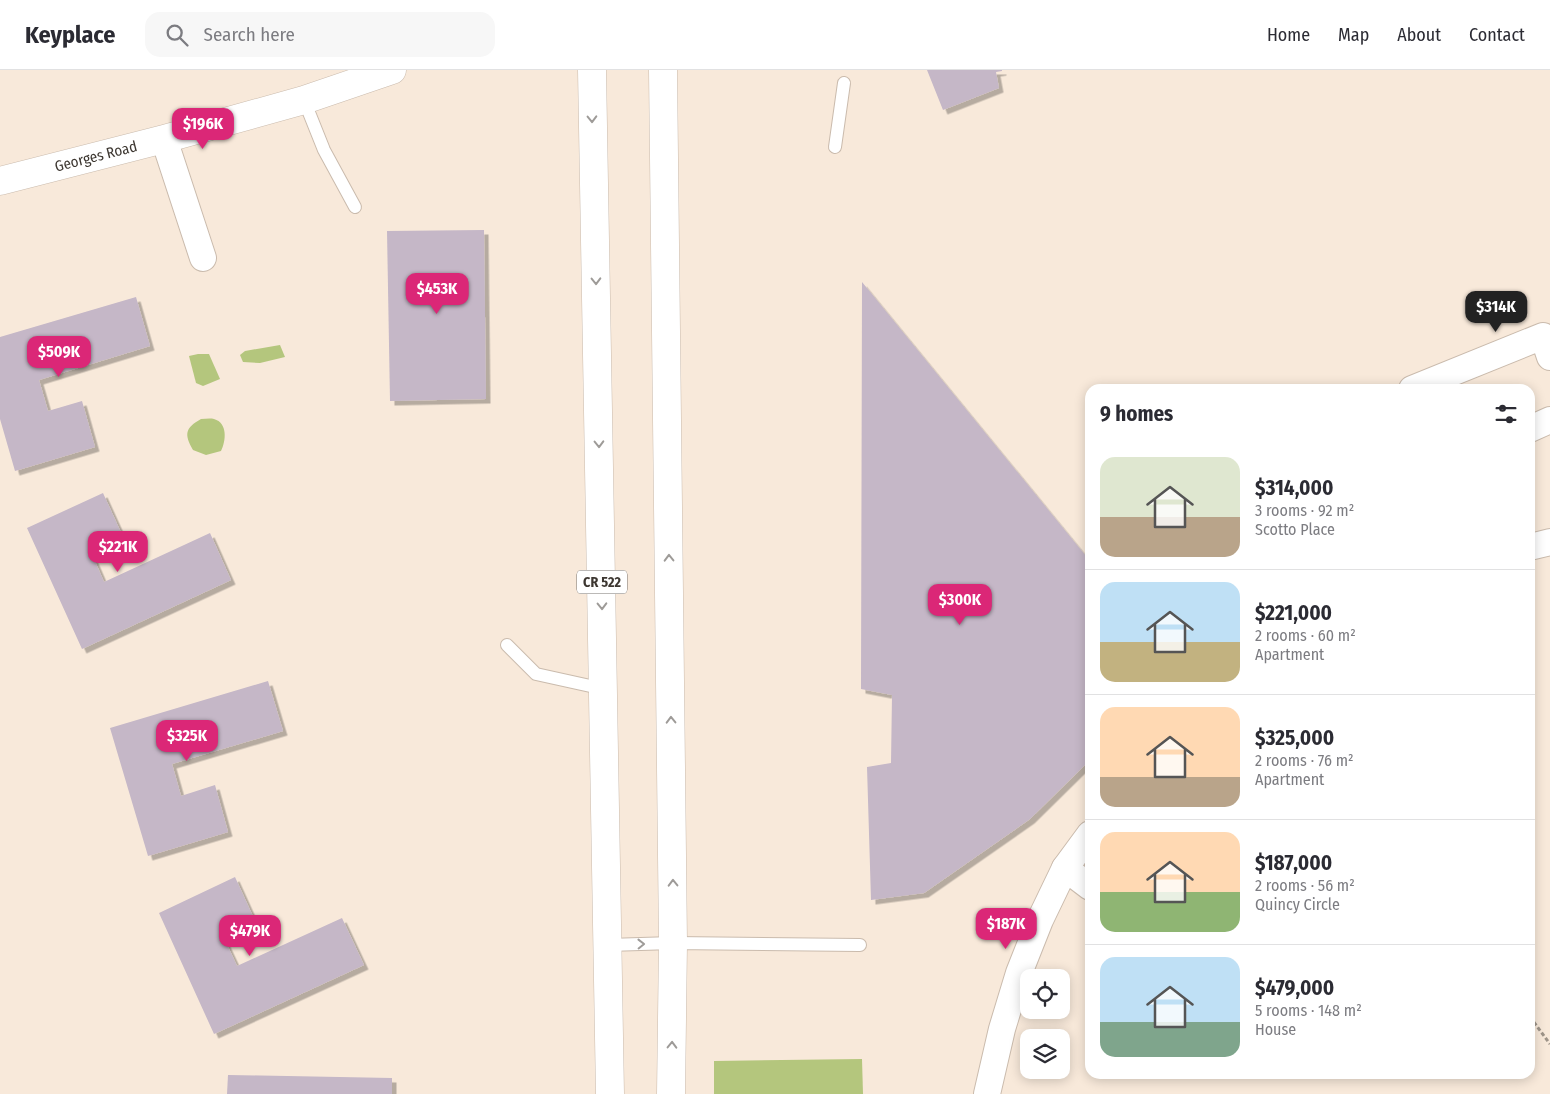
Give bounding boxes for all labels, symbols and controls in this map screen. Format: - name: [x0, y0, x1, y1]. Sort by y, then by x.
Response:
- search box: [145, 12, 495, 57]
- text: Keyplace: [25, 21, 115, 49]
- icon: search: [163, 21, 191, 49]
- text: Search here: [203, 23, 295, 46]
- text: Home: [1267, 24, 1310, 46]
- text: Map: [1338, 24, 1369, 46]
- text: About: [1397, 24, 1441, 46]
- text: Contact: [1469, 24, 1525, 46]
- pin: $196K: [168, 108, 238, 150]
- text: $196K: [183, 114, 223, 133]
- one-way arrow: [587, 115, 597, 123]
- street label: Georges Road: [53, 137, 139, 176]
- pin: $453K: [402, 272, 472, 315]
- one-way arrow: [590, 277, 601, 285]
- text: $453K: [417, 279, 457, 298]
- pin: $314K: [1461, 290, 1531, 333]
- text: $314K: [1476, 297, 1516, 316]
- pin: $509K: [24, 336, 94, 378]
- text: $509K: [38, 342, 80, 361]
- icon: filters: [1492, 400, 1520, 428]
- text: 9 homes: [1100, 401, 1173, 427]
- one-way arrow: [594, 440, 604, 448]
- text: $314,000: [1255, 475, 1334, 501]
- icon: home: [1140, 477, 1200, 537]
- text: 3 rooms · 92 m²: [1255, 501, 1354, 520]
- text: Scotto Place: [1255, 520, 1335, 539]
- pin: $221K: [83, 530, 153, 573]
- text: $221K: [99, 537, 137, 556]
- one-way arrow: [664, 554, 674, 562]
- road number: CR 522: [577, 571, 627, 594]
- pin: $300K: [925, 584, 995, 626]
- text: $300K: [939, 590, 981, 609]
- text: $221,000: [1255, 600, 1332, 626]
- one-way arrow: [597, 602, 607, 610]
- icon: home: [1140, 602, 1200, 662]
- text: 2 rooms · 60 m²: [1255, 626, 1356, 645]
- text: Apartment: [1255, 645, 1324, 664]
- one-way arrow: [666, 716, 676, 724]
- pin: $325K: [152, 720, 222, 762]
- text: $325,000: [1255, 725, 1334, 751]
- text: $325K: [167, 726, 207, 745]
- icon: home: [1140, 727, 1200, 787]
- text: 2 rooms · 76 m²: [1255, 751, 1354, 770]
- text: Apartment: [1255, 770, 1324, 789]
- text: $187,000: [1255, 850, 1332, 876]
- icon: home: [1140, 852, 1200, 912]
- text: 2 rooms · 56 m²: [1255, 876, 1355, 895]
- one-way arrow: [668, 879, 678, 886]
- text: Quincy Circle: [1255, 895, 1340, 914]
- pin: $187K: [971, 908, 1041, 950]
- pin: $479K: [215, 914, 285, 957]
- text: $187K: [987, 914, 1025, 933]
- text: $479K: [230, 921, 270, 940]
- one-way arrow: [637, 939, 645, 949]
- map controls: [1020, 969, 1070, 1079]
- button: locate: [1020, 969, 1070, 1019]
- text: $479,000: [1255, 975, 1334, 1001]
- icon: home: [1140, 977, 1200, 1037]
- text: 5 rooms · 148 m²: [1255, 1001, 1362, 1020]
- text: House: [1255, 1020, 1296, 1039]
- button: layers: [1020, 1029, 1070, 1079]
- one-way arrow: [667, 1041, 677, 1049]

